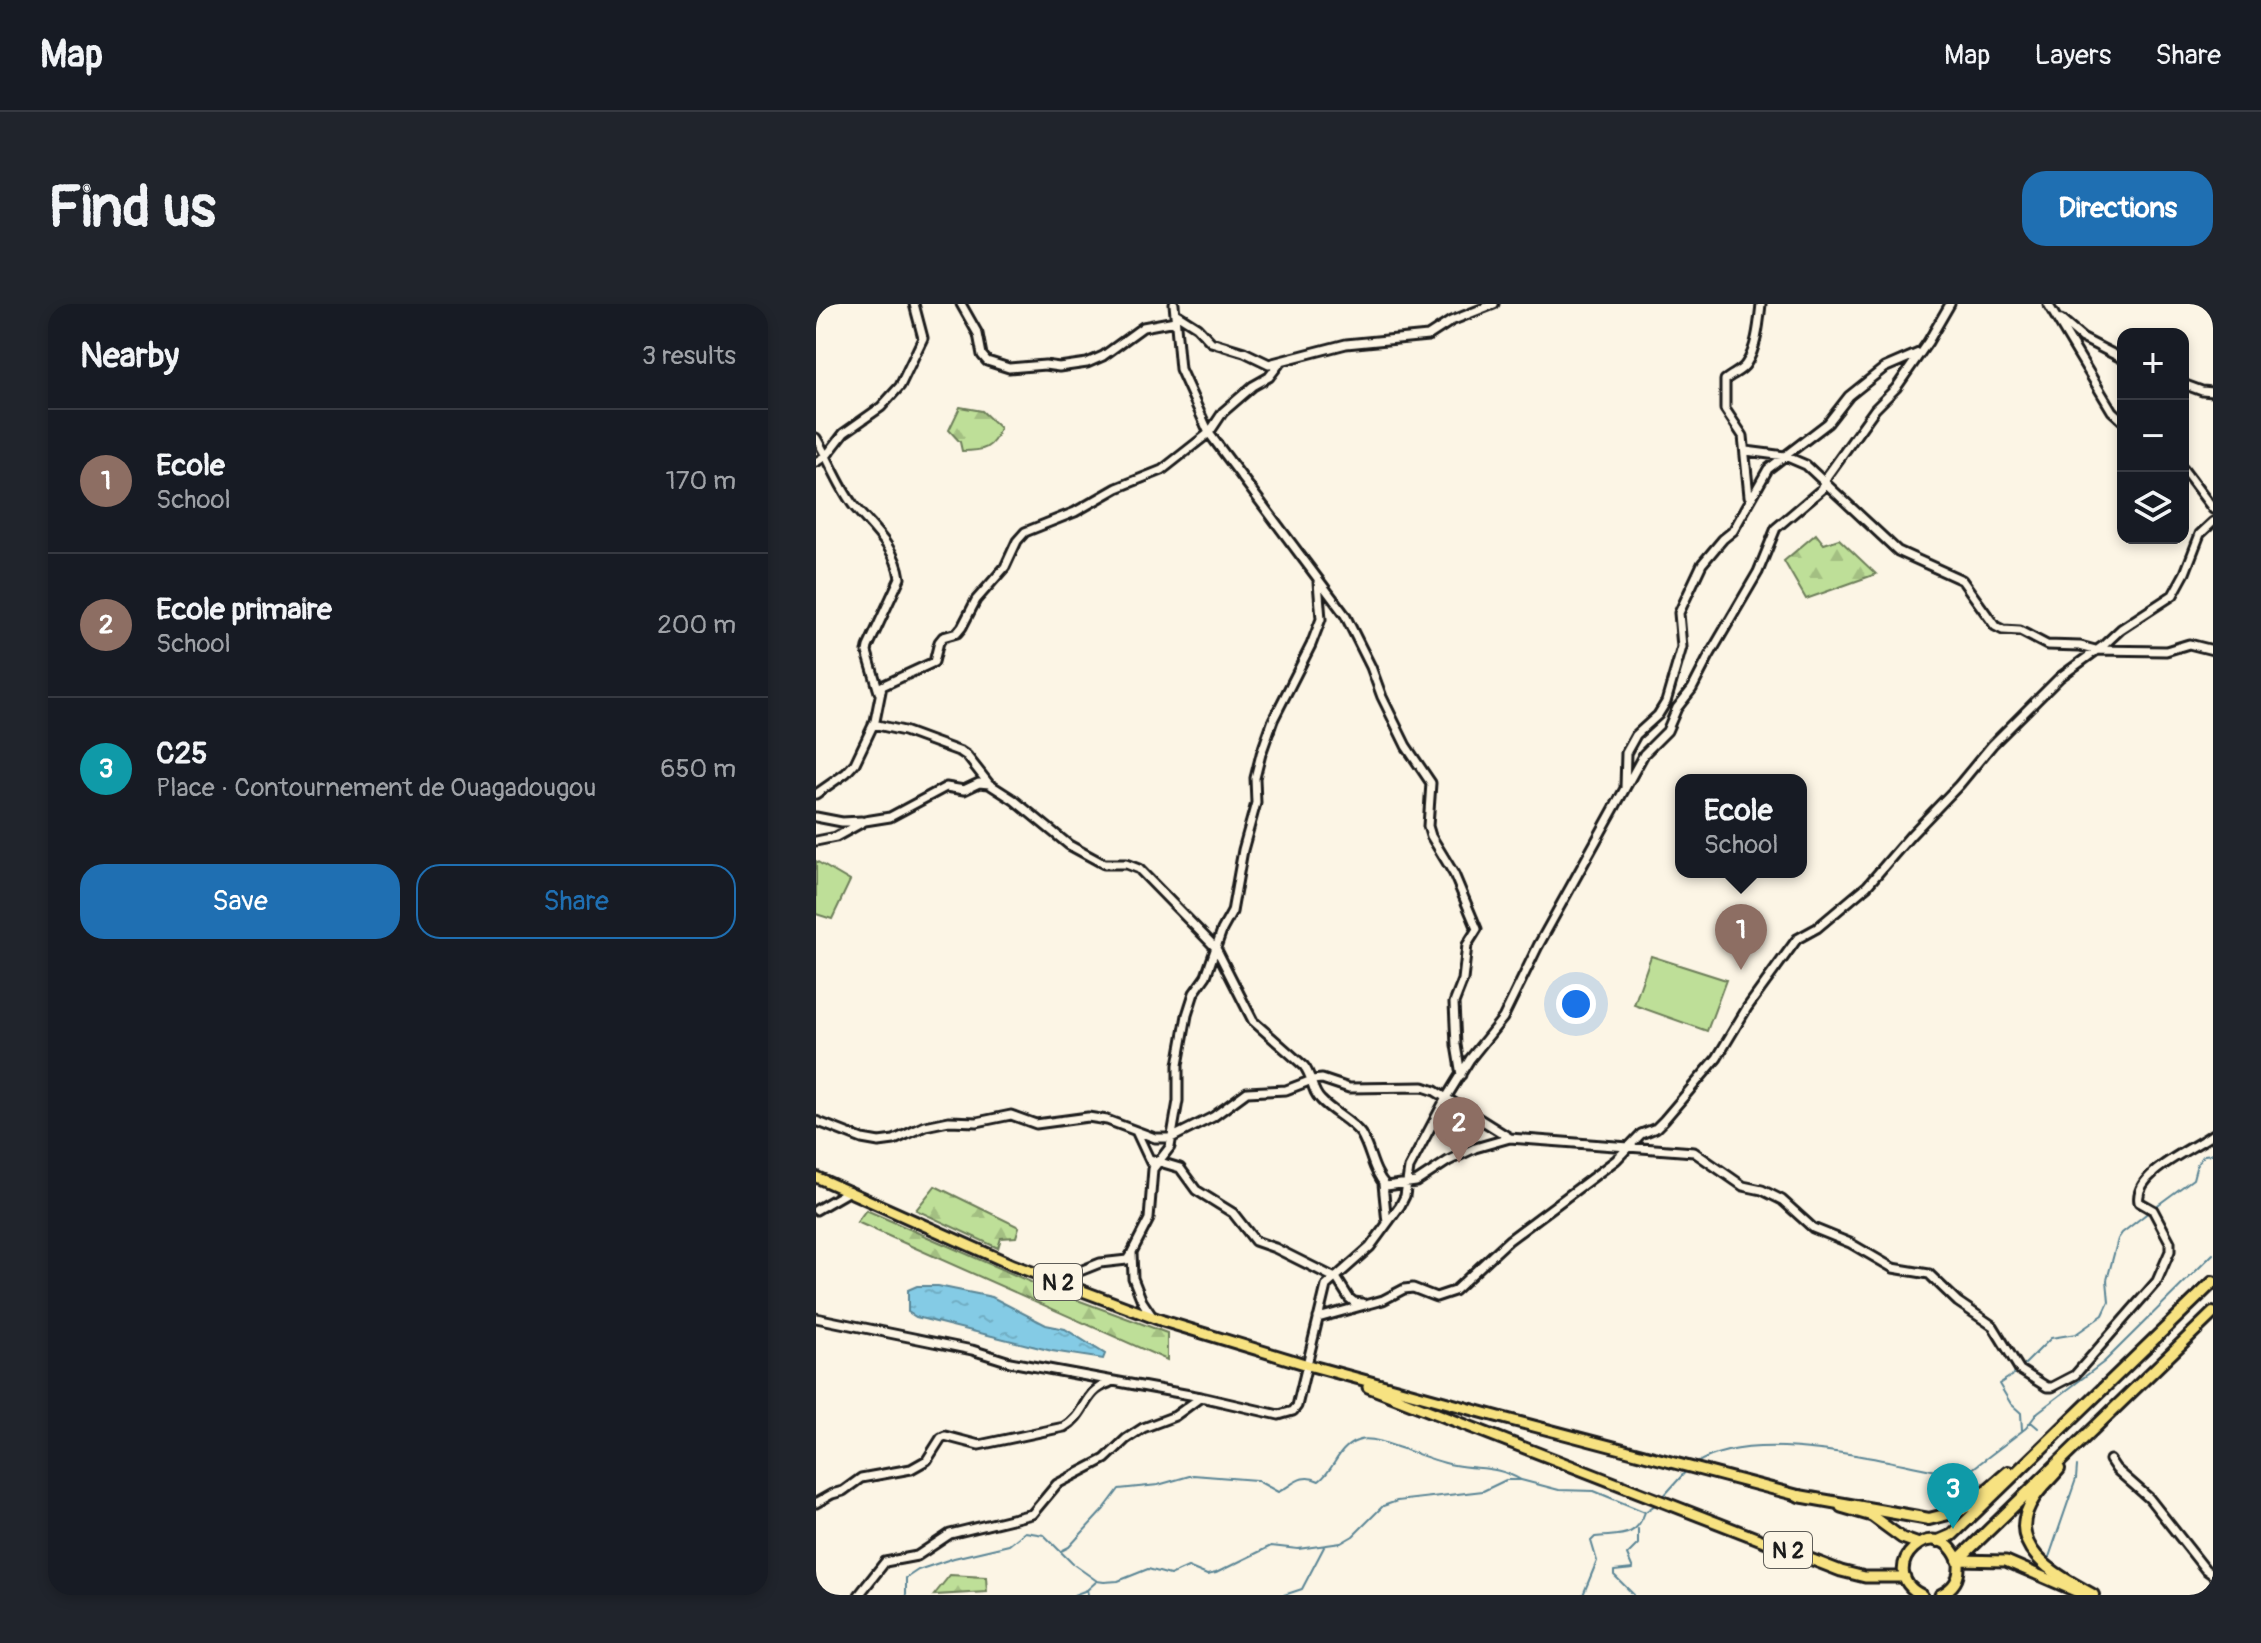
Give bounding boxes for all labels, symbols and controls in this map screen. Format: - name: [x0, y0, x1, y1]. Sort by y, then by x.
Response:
- text: Map: [40, 31, 103, 79]
- text: Map: [1944, 38, 1990, 73]
- text: Layers: [2034, 38, 2111, 73]
- text: Share: [2155, 38, 2221, 73]
- button: Directions: [2022, 171, 2213, 246]
- text: Find us: [48, 174, 216, 243]
- map controls: [2117, 328, 2189, 544]
- button: +: [2117, 328, 2189, 400]
- text: Nearby: [80, 335, 179, 378]
- text: 3 results: [642, 340, 736, 372]
- button: −: [2117, 400, 2189, 472]
- text: Ecole: [156, 447, 225, 484]
- text: 1: [101, 465, 111, 497]
- text: 170 m: [666, 465, 736, 497]
- button: layers: [2117, 472, 2189, 544]
- text: School: [156, 484, 231, 516]
- text: Ecole primaire: [156, 591, 332, 628]
- text: 2: [99, 609, 113, 641]
- text: 200 m: [657, 609, 736, 641]
- text: School: [156, 628, 231, 660]
- text: C25: [156, 735, 208, 772]
- text: 3: [99, 753, 113, 785]
- text: 650 m: [660, 753, 736, 785]
- text: Place · Contournement de Ouagadougou: [156, 772, 596, 804]
- popup: [1675, 774, 1807, 878]
- text: Ecole: [1704, 792, 1773, 829]
- text: School: [1704, 829, 1778, 861]
- button: Save: [80, 864, 400, 939]
- button: Share: [416, 864, 736, 939]
- pin: 1: [1715, 904, 1767, 970]
- your location: [1556, 984, 1596, 1024]
- pin: 2: [1433, 1097, 1485, 1163]
- road number: N 2: [1034, 1264, 1082, 1300]
- pin: 3: [1927, 1463, 1979, 1529]
- road number: N 2: [1764, 1532, 1812, 1568]

